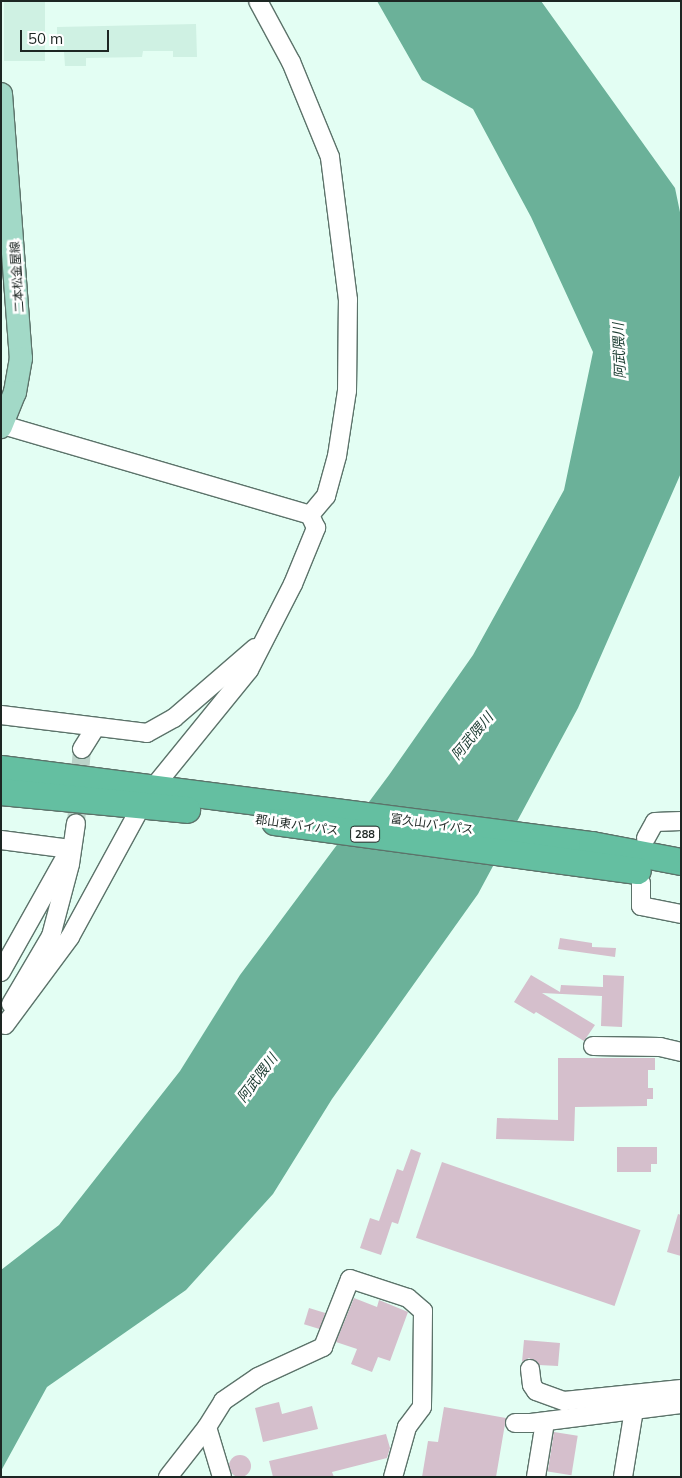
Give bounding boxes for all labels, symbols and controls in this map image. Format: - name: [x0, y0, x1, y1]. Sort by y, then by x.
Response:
- scale bar: [22, 20, 111, 52]
- text: 50 m: [28, 29, 63, 48]
- street label: 二本松金屋線: [7, 241, 27, 313]
- water label: 阿武隈川: [610, 323, 628, 379]
- water label: 阿武隈川: [448, 709, 496, 763]
- street label: 富久山バイパス: [389, 811, 475, 837]
- street label: 郡山東バイパス: [254, 812, 340, 838]
- road number: 288: [350, 826, 380, 842]
- water label: 阿武隈川: [233, 1051, 281, 1105]

